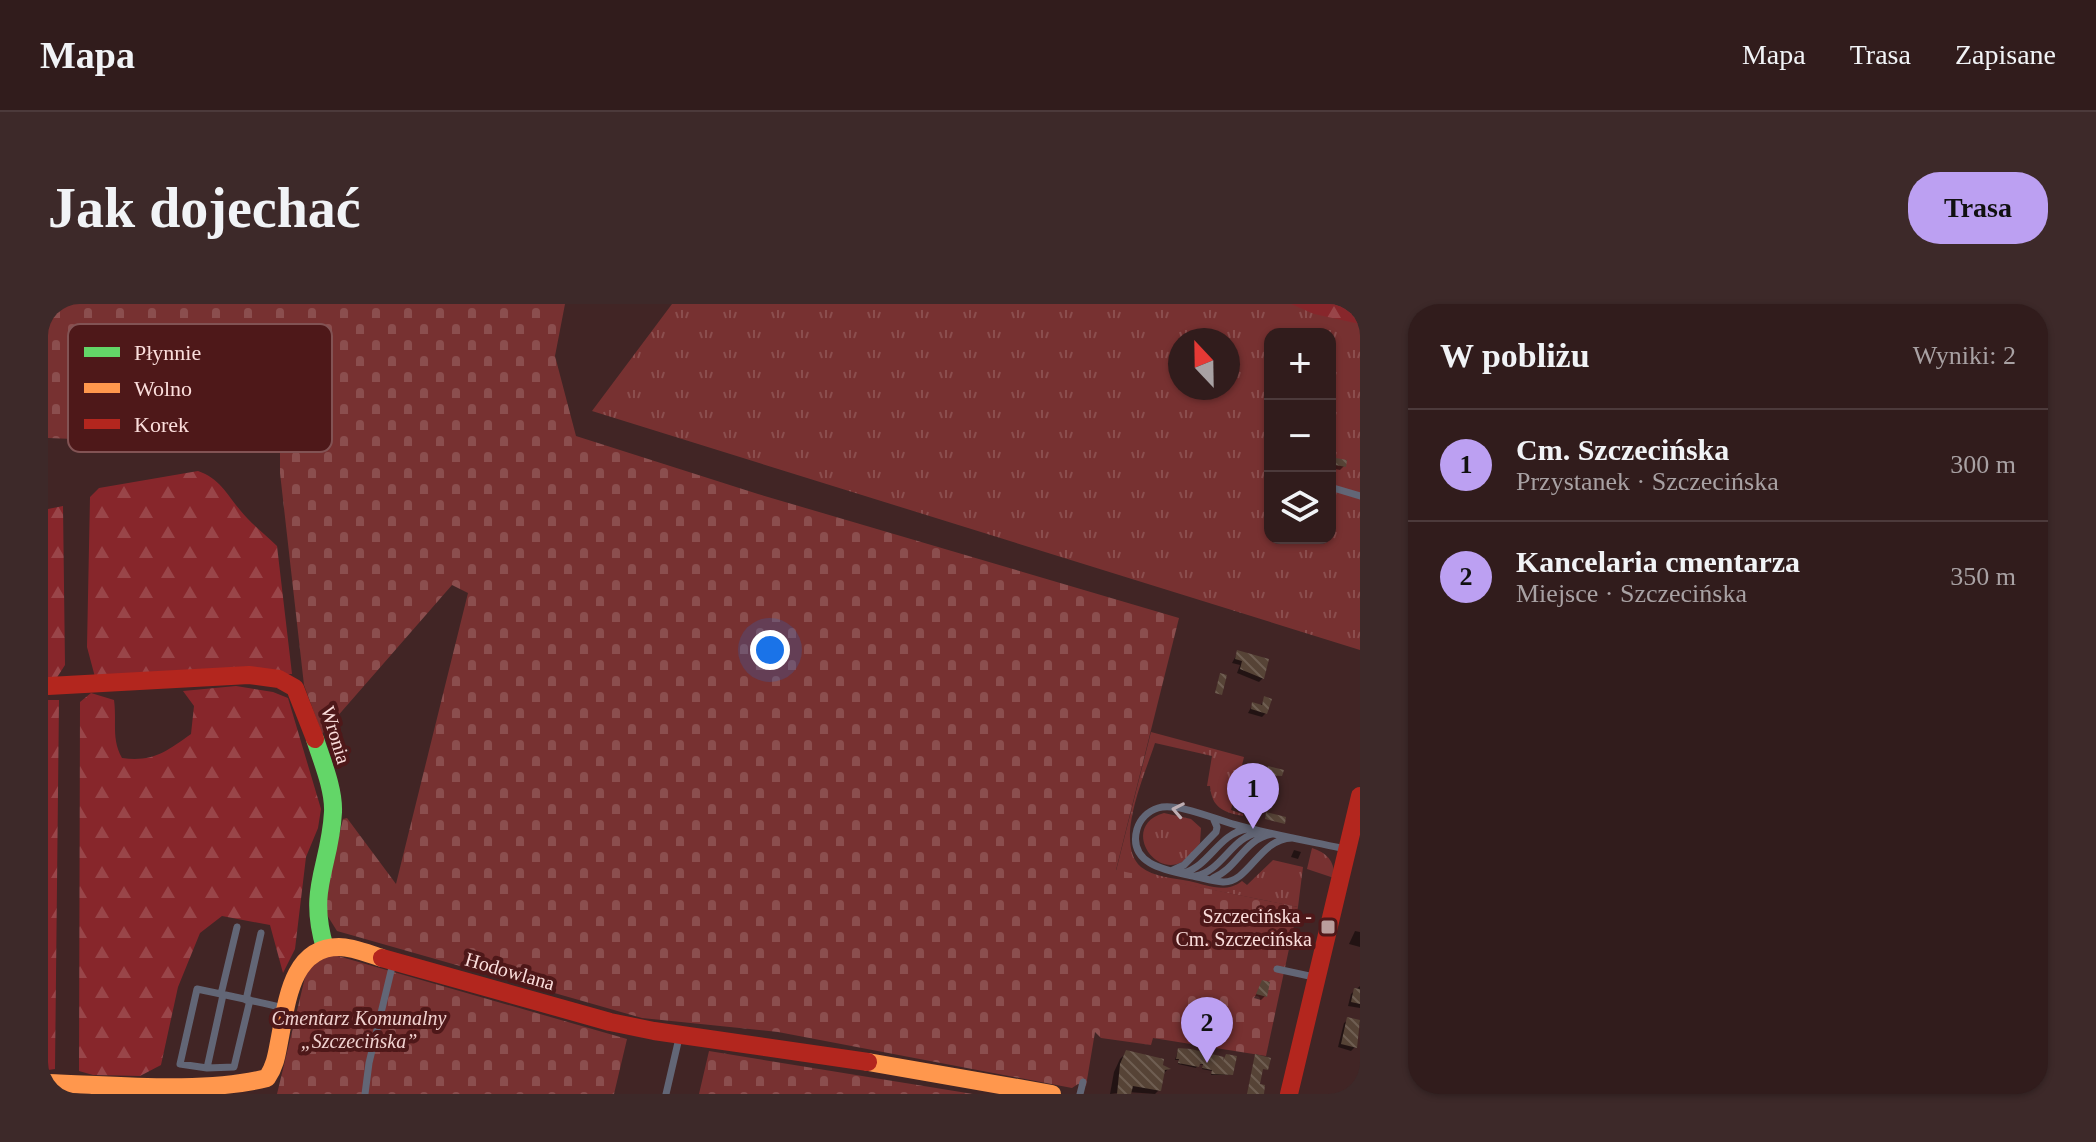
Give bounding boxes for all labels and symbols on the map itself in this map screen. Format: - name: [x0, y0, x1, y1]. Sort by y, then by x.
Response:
- legend: [68, 324, 332, 452]
- north arrow: [1168, 328, 1240, 400]
- text: Płynnie: [134, 340, 201, 365]
- text: Wolno: [134, 376, 192, 401]
- text: Korek: [134, 412, 189, 437]
- your location: [750, 630, 790, 670]
- street label: Wronia: [317, 703, 355, 767]
- pin: 1: [1227, 763, 1279, 829]
- one-way arrow: [1171, 802, 1184, 819]
- place label: Szczecińska - Cm. Szczecińska: [1175, 905, 1312, 950]
- marker: Szczecińska - Cm. Szczecińska: [1319, 918, 1337, 936]
- street label: Hodowlana: [463, 948, 557, 994]
- pin: 2: [1181, 997, 1233, 1063]
- park label: Cmentarz Komunalny „Szczecińska”: [272, 1007, 447, 1052]

